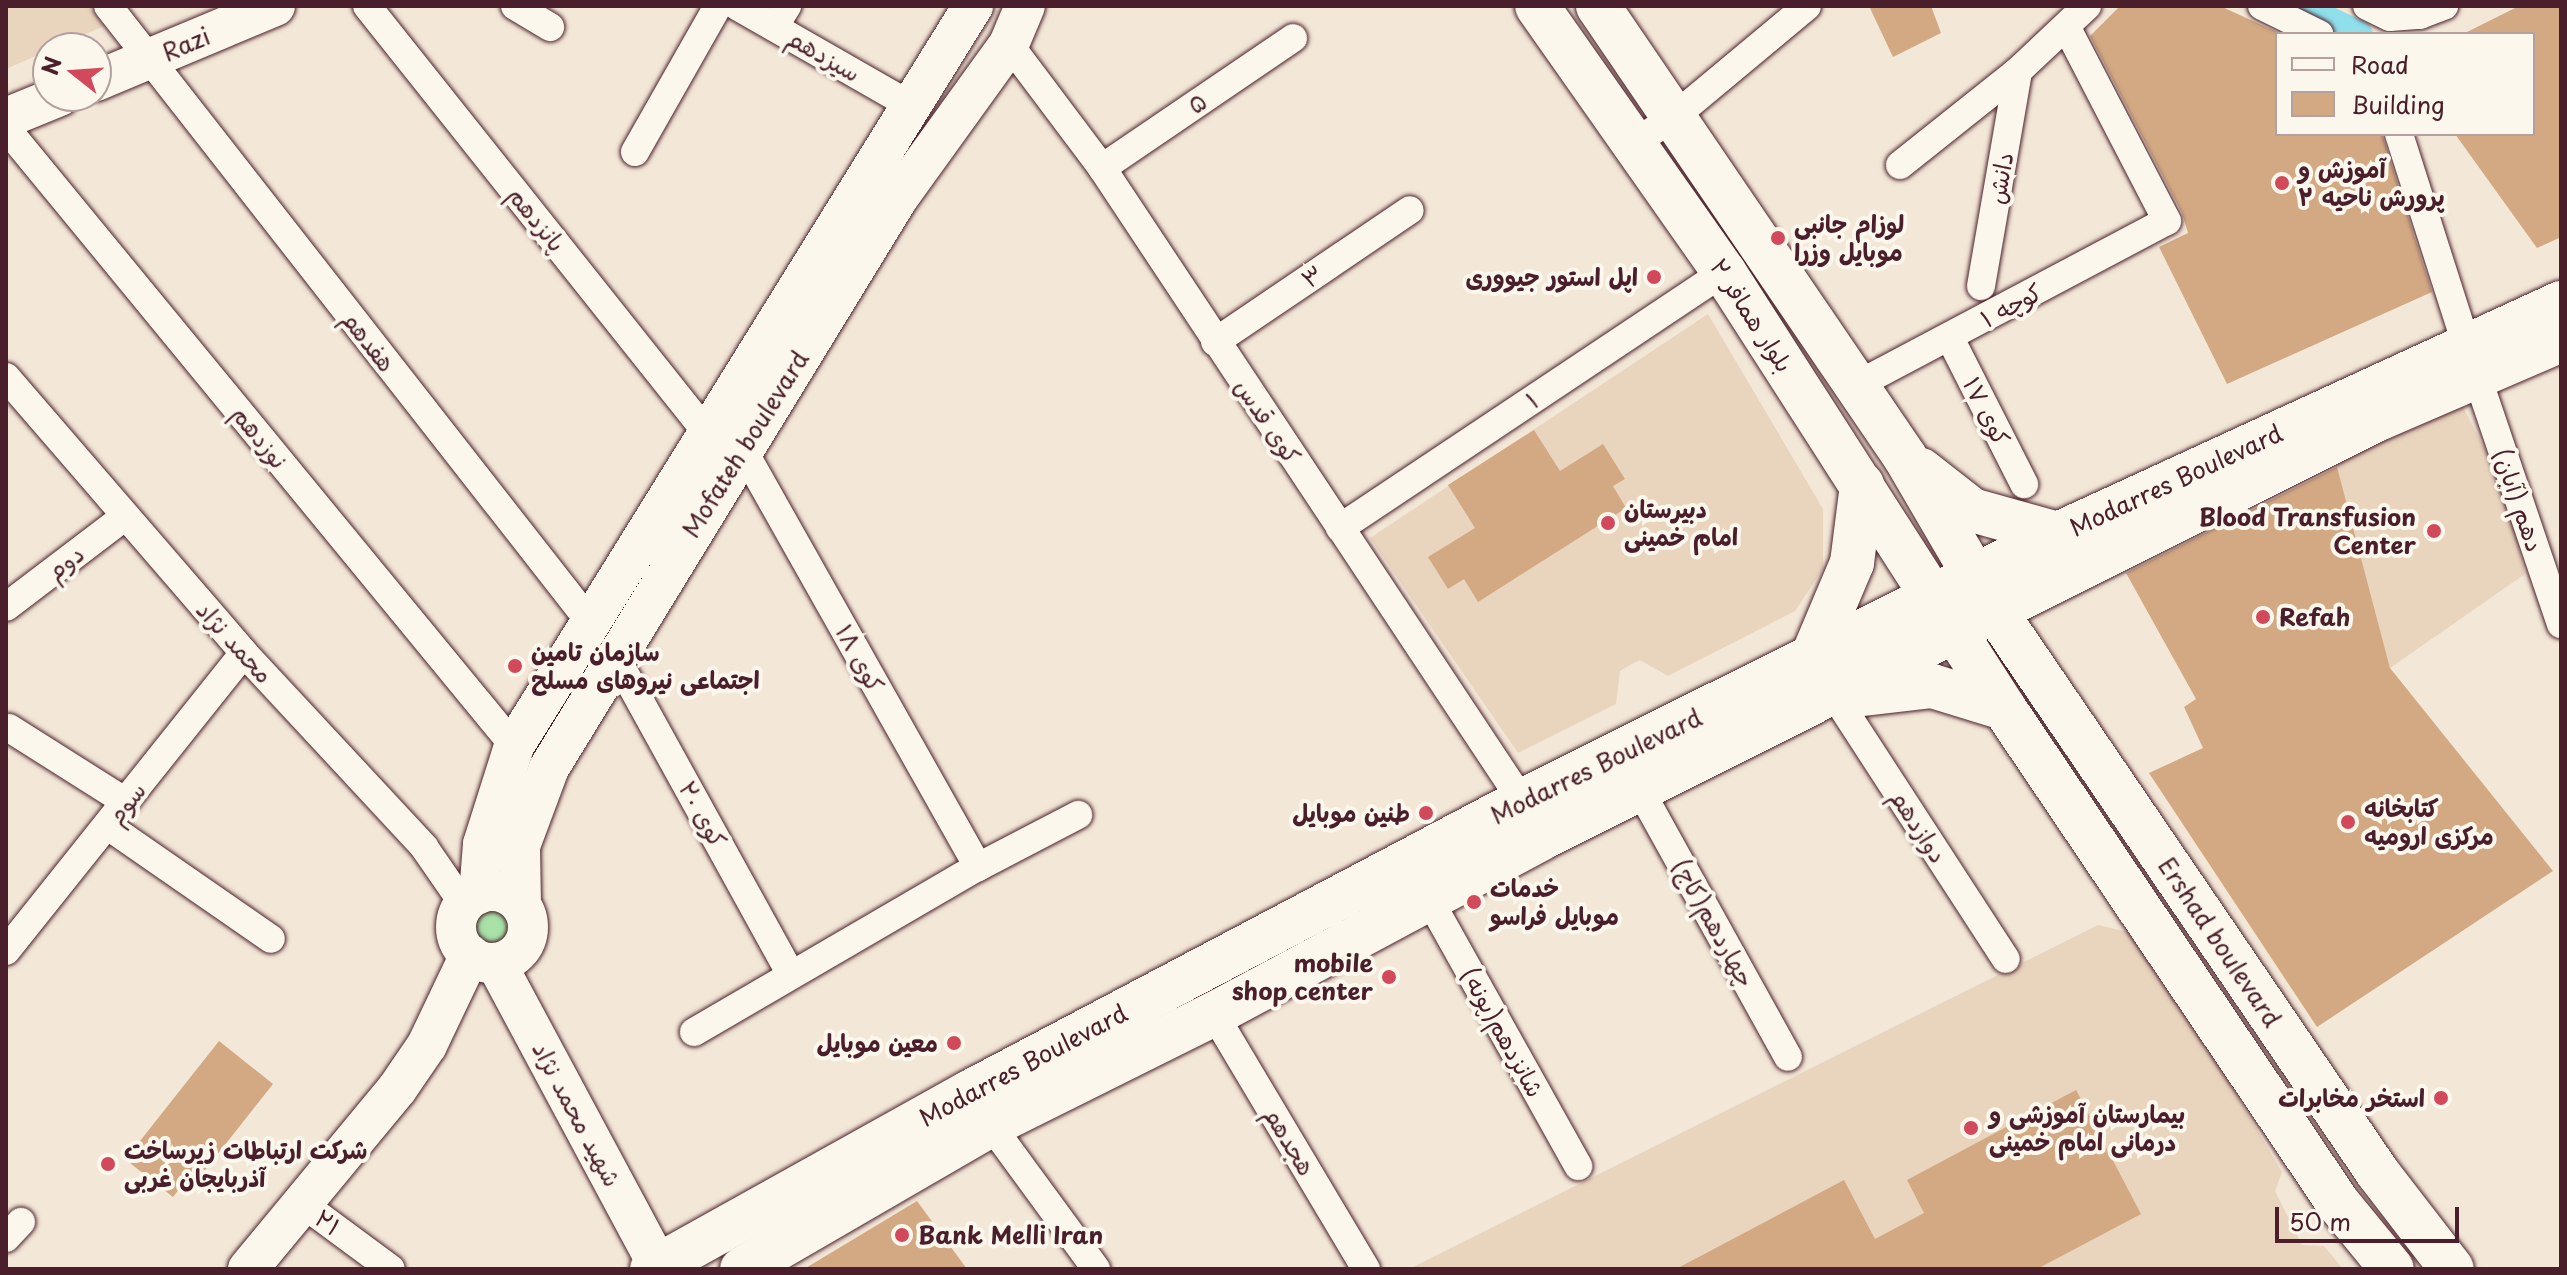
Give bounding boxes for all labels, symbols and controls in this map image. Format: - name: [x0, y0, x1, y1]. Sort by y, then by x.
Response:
- street label: Razi: [158, 21, 214, 67]
- street label: سیزدهم: [782, 23, 866, 87]
- north arrow: [32, 32, 112, 112]
- legend: [2275, 32, 2535, 136]
- text: Road: [2351, 46, 2409, 82]
- text: N: [32, 52, 69, 79]
- street label: ۵: [1182, 86, 1212, 120]
- text: Building: [2351, 86, 2445, 122]
- street label: دانش: [1981, 150, 2019, 206]
- place label: آموزش و پرورش ناحیه ۲: [2298, 155, 2445, 211]
- marker: آموزش و پرورش ناحیه ۲: [2273, 174, 2291, 192]
- street label: پانزدهم: [502, 181, 572, 257]
- place label: لوزام جانبی موبایل وزرا: [1794, 210, 1904, 266]
- marker: لوزام جانبی موبایل وزرا: [1769, 229, 1787, 247]
- street label: بلوار همافر ۲: [1705, 253, 1799, 377]
- street label: ۳: [1296, 259, 1328, 293]
- place label: اپل استور جيووری: [1465, 263, 1638, 291]
- marker: اپل استور جيووری: [1645, 268, 1663, 286]
- street label: کوچه ۱: [1975, 277, 2047, 333]
- street label: هفدهم: [336, 305, 402, 377]
- street label: Mofateh boulevard: [676, 345, 814, 543]
- street label: کوی ۱۷: [1958, 372, 2016, 450]
- street label: کوی قدس: [1229, 373, 1307, 469]
- street label: ۱: [1520, 386, 1544, 414]
- street label: نوزدهم: [226, 400, 294, 474]
- street label: Modarres Boulevard: [2065, 418, 2287, 542]
- street label: دهم (آبان): [2488, 445, 2550, 555]
- place label: دبیرستان امام خمینی: [1624, 495, 1738, 551]
- place label: Blood Transfusion Center: [2198, 503, 2416, 559]
- marker: دبیرستان امام خمینی: [1599, 514, 1617, 532]
- marker: Blood Transfusion Center: [2423, 520, 2445, 542]
- street label: دوم: [41, 539, 89, 585]
- street label: محمد نژاد: [191, 595, 279, 689]
- place label: Refah: [2279, 603, 2351, 631]
- marker: Refah: [2254, 608, 2272, 626]
- street label: کوی ۱۸: [830, 619, 890, 697]
- place label: سازمان تامین اجتماعی نیروهای مسلح: [531, 638, 760, 694]
- marker: سازمان تامین اجتماعی نیروهای مسلح: [506, 657, 524, 675]
- street label: Modarres Boulevard: [1485, 702, 1707, 830]
- street label: سوم: [101, 776, 151, 830]
- street label: کوی ۲۰: [673, 776, 733, 852]
- street label: دوازدهم: [1885, 784, 1953, 868]
- place label: کتابخانه مرکزی ارومیه: [2364, 794, 2494, 850]
- place label: طنین موبایل: [1292, 799, 1410, 827]
- marker: طنین موبایل: [1417, 804, 1435, 822]
- marker: کتابخانه مرکزی ارومیه: [2339, 813, 2357, 831]
- street label: Ershad boulevard: [2153, 852, 2287, 1032]
- street label: چهاردهم(کاج): [1667, 854, 1761, 992]
- place label: خدمات موبایل فراسو: [1490, 874, 1619, 930]
- marker: خدمات موبایل فراسو: [1465, 893, 1483, 911]
- place label: mobile shop center: [1231, 949, 1373, 1005]
- street label: شانزدهم(پونه): [1456, 962, 1550, 1102]
- marker: mobile shop center: [1380, 968, 1398, 986]
- street label: Modarres Boulevard: [914, 998, 1132, 1132]
- place label: معین موبایل: [817, 1029, 938, 1057]
- marker: معین موبایل: [945, 1034, 963, 1052]
- street label: شهید محمد نژاد: [527, 1037, 627, 1191]
- place label: استخر مخابرات: [2278, 1084, 2425, 1112]
- marker: استخر مخابرات: [2432, 1089, 2450, 1107]
- place label: بیمارستان آموزشی و درمانی امام خمینی: [1989, 1100, 2185, 1156]
- street label: هجدهم: [1258, 1102, 1322, 1180]
- marker: بیمارستان آموزشی و درمانی امام خمینی: [1960, 1117, 1982, 1139]
- place label: شرکت ارتباطات زیرساخت آذربایجان غربی: [124, 1136, 367, 1192]
- marker: شرکت ارتباطات زیرساخت آذربایجان غربی: [99, 1155, 117, 1173]
- scale bar: [2279, 1191, 2463, 1241]
- street label: ۲۱: [309, 1203, 347, 1241]
- text: 50 m: [2289, 1203, 2351, 1239]
- place label: Bank Melli Iran: [918, 1221, 1103, 1249]
- marker: Bank Melli Iran: [893, 1226, 911, 1244]

